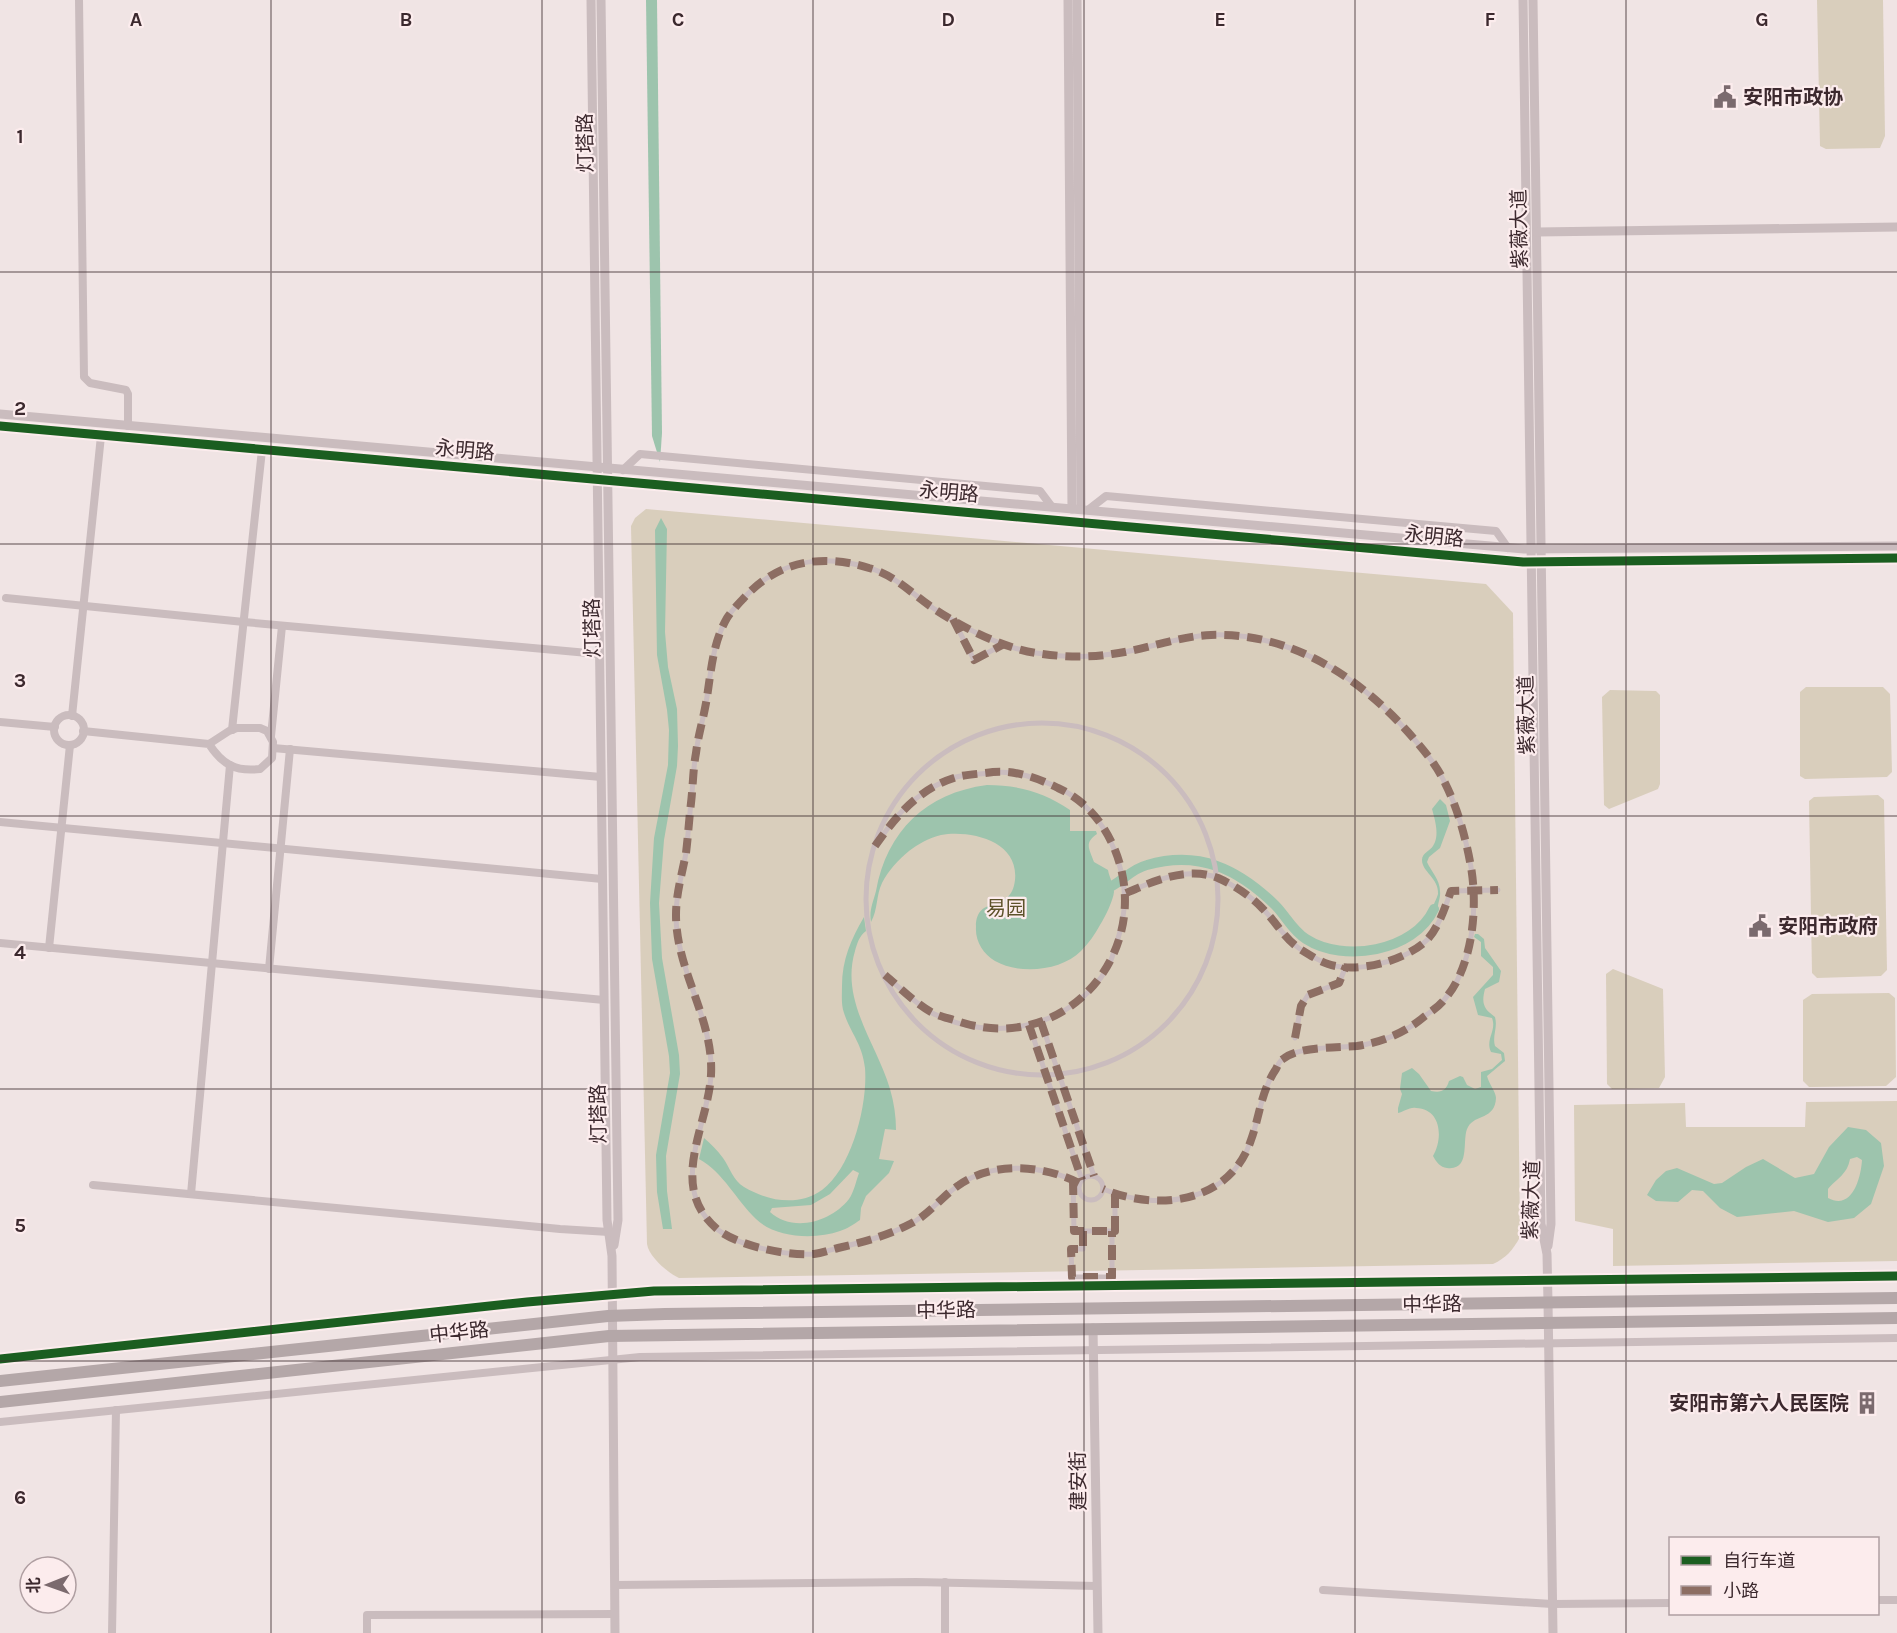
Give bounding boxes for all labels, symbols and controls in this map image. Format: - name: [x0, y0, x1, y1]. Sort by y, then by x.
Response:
- text: A: [130, 8, 143, 31]
- text: B: [400, 8, 412, 31]
- text: C: [672, 8, 684, 31]
- text: D: [941, 8, 955, 31]
- text: E: [1214, 8, 1226, 31]
- text: F: [1485, 8, 1496, 31]
- text: G: [1755, 8, 1769, 31]
- public building icon: 安阳市政协: [1712, 84, 1738, 110]
- place label: 安阳市政协: [1743, 86, 1843, 109]
- street label: 灯塔路: [573, 113, 598, 173]
- text: 1: [16, 125, 24, 148]
- street label: 紫薇大道: [1507, 189, 1532, 269]
- text: 2: [14, 397, 26, 420]
- street label: 永明路: [434, 436, 496, 465]
- street label: 永明路: [918, 478, 980, 507]
- street label: 永明路: [1403, 522, 1465, 551]
- street label: 灯塔路: [580, 598, 605, 658]
- text: 3: [14, 669, 26, 692]
- street label: 紫薇大道: [1514, 675, 1539, 755]
- park label: 易园: [986, 897, 1026, 920]
- public building icon: 安阳市政府: [1747, 913, 1773, 939]
- place label: 安阳市政府: [1778, 915, 1878, 938]
- text: 4: [14, 941, 26, 964]
- street label: 灯塔路: [586, 1084, 611, 1144]
- street label: 紫薇大道: [1519, 1160, 1544, 1240]
- text: 5: [14, 1214, 26, 1237]
- street label: 中华路: [1402, 1292, 1462, 1317]
- street label: 中华路: [916, 1298, 976, 1323]
- street label: 中华路: [428, 1318, 490, 1347]
- building icon: 安阳市第六人民医院: [1854, 1390, 1880, 1416]
- place label: 安阳市第六人民医院: [1669, 1392, 1849, 1415]
- street label: 建安街: [1066, 1451, 1091, 1511]
- text: 6: [14, 1486, 26, 1509]
- legend: [1669, 1537, 1879, 1615]
- text: 自行车道: [1723, 1550, 1795, 1572]
- north arrow: [18, 1555, 78, 1615]
- text: 北: [24, 1577, 43, 1593]
- text: 小路: [1723, 1580, 1759, 1602]

